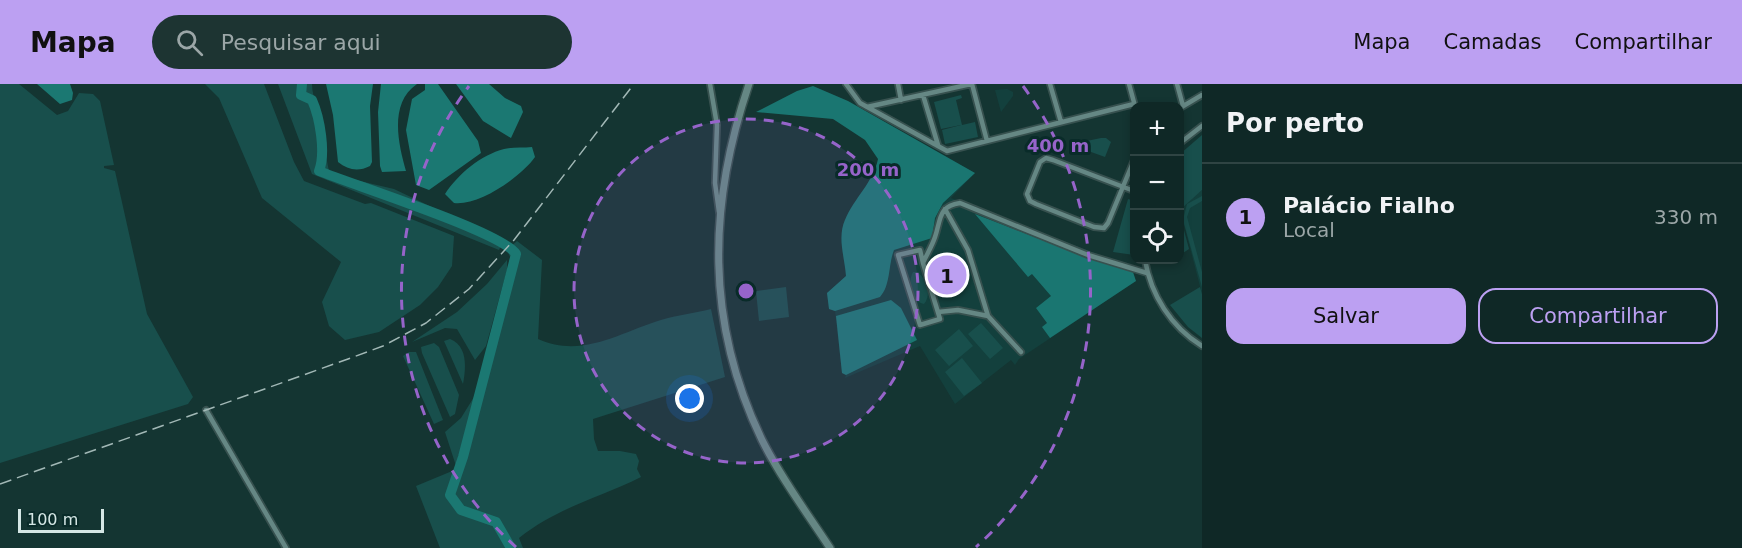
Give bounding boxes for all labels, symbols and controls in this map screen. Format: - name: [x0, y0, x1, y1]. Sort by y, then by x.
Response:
- search box: [152, 15, 572, 69]
- text: Mapa: [30, 26, 116, 59]
- icon: search: [173, 26, 206, 59]
- text: Pesquisar aqui: [221, 30, 381, 55]
- text: Mapa: [1353, 30, 1410, 54]
- text: Camadas: [1443, 30, 1541, 54]
- text: Compartilhar: [1574, 30, 1712, 54]
- map controls: [1130, 102, 1184, 264]
- button: +: [1130, 102, 1184, 156]
- text: Por perto: [1226, 108, 1364, 138]
- text: 400 m: [1027, 135, 1089, 156]
- button: −: [1130, 156, 1184, 210]
- text: 200 m: [837, 159, 899, 180]
- text: Palácio Fialho: [1283, 193, 1455, 218]
- text: 1: [1239, 205, 1252, 229]
- text: 330 m: [1654, 205, 1718, 229]
- button: locate: [1130, 210, 1184, 264]
- text: Local: [1283, 218, 1335, 242]
- pin: 1: [928, 252, 966, 297]
- centre of rings: [736, 281, 756, 301]
- button: Salvar: [1226, 288, 1466, 344]
- button: Compartilhar: [1478, 288, 1718, 344]
- your location: [675, 384, 704, 413]
- scale bar: [18, 506, 104, 534]
- text: 100 m: [27, 510, 78, 529]

